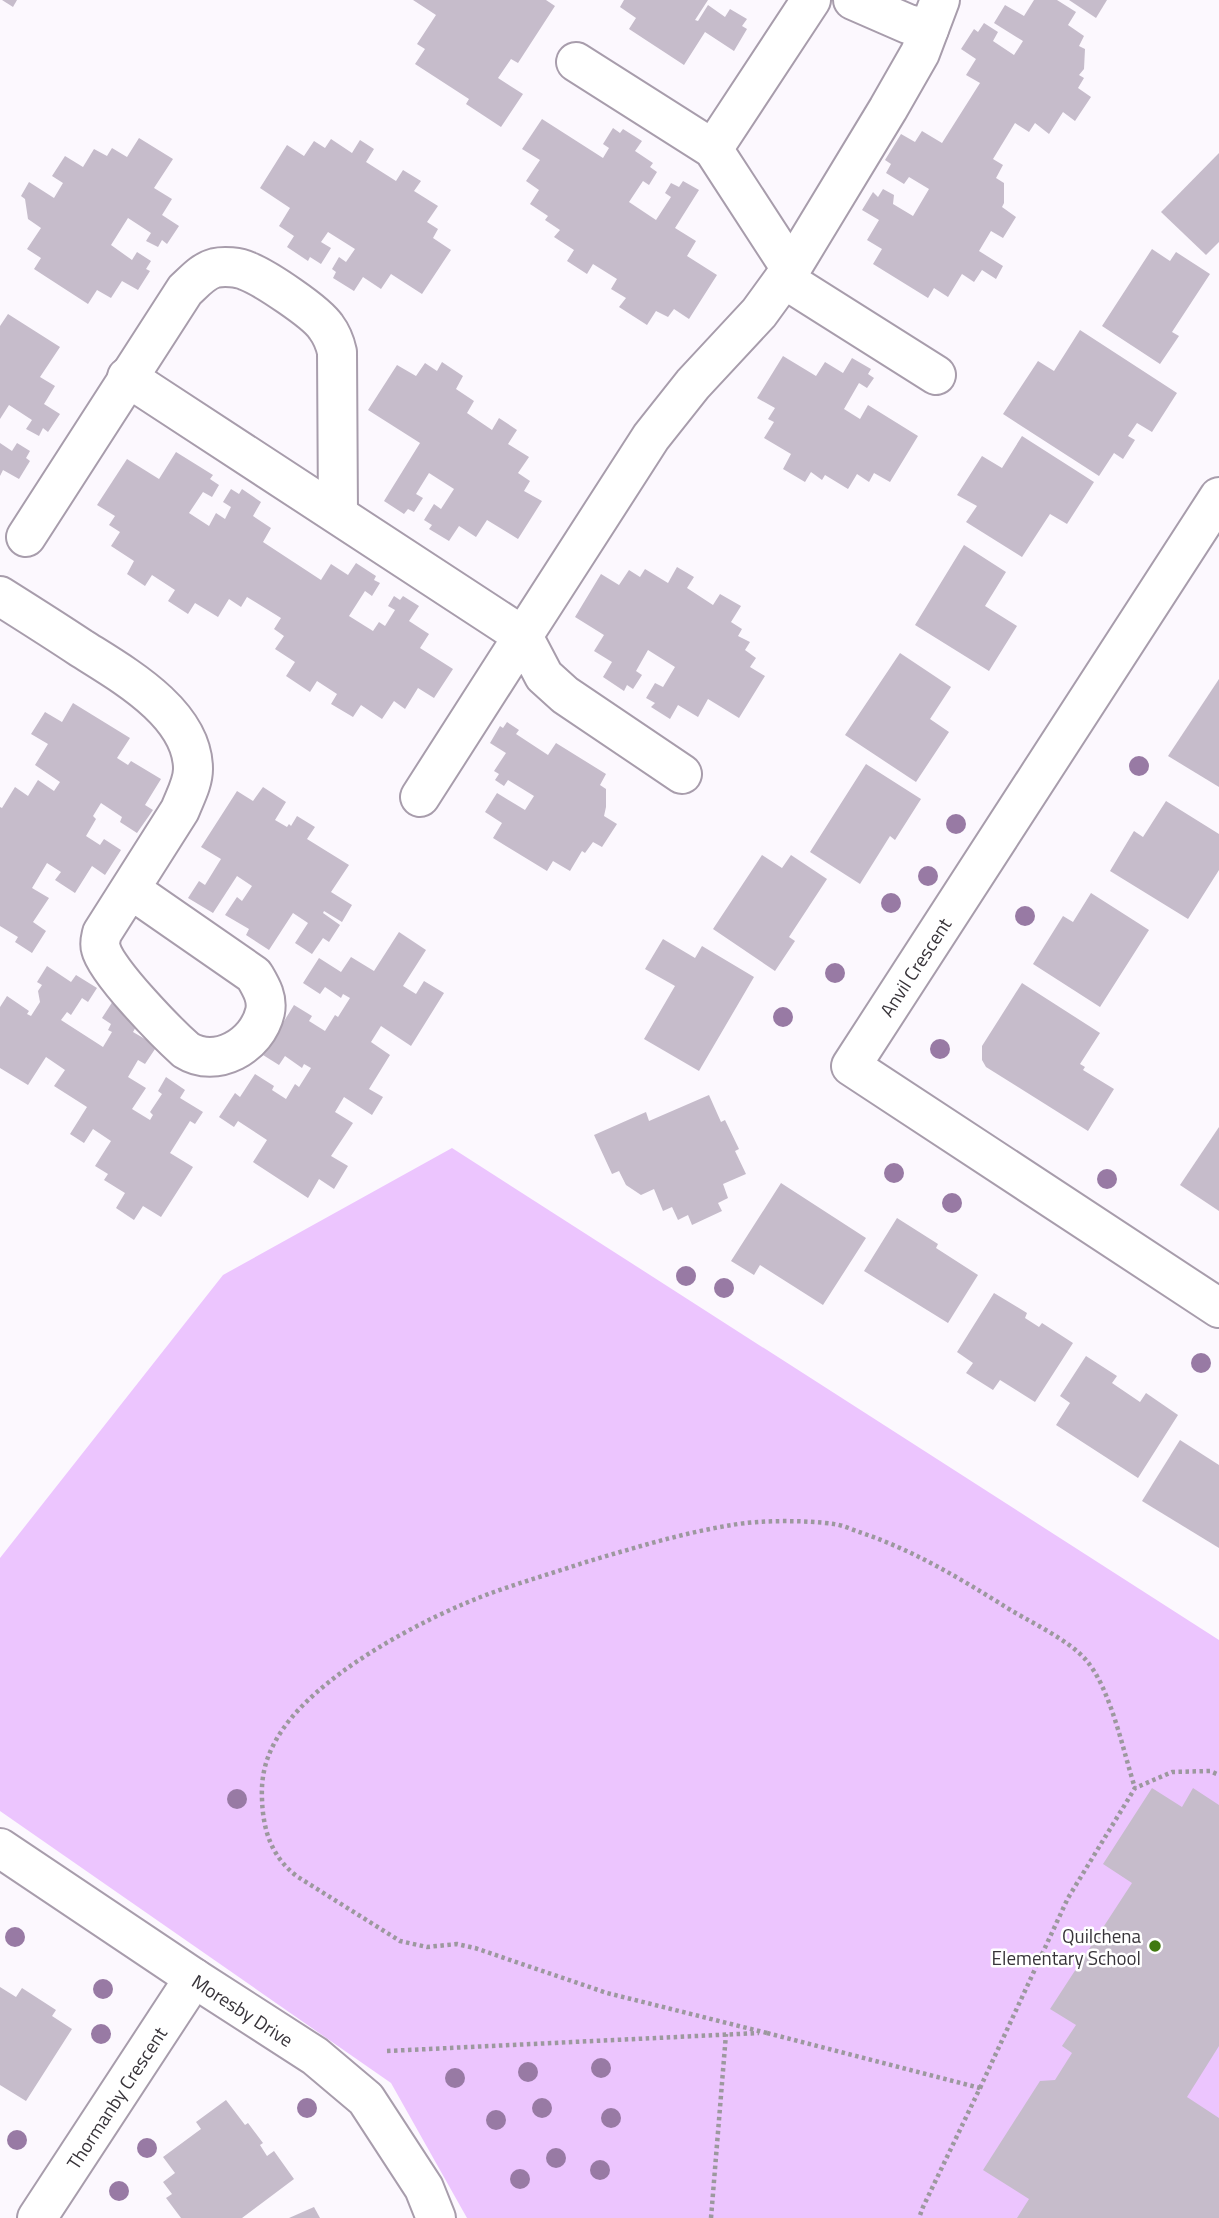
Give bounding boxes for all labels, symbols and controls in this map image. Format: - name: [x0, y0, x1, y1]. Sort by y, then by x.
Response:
- street label: Anvil Crescent: [872, 911, 958, 1022]
- place label: Quilchena Elementary School: [992, 1921, 1141, 1972]
- marker: Quilchena Elementary School: [1147, 1938, 1163, 1954]
- street label: Moresby Drive: [187, 1966, 300, 2053]
- street label: Thormanby Crescent: [58, 2020, 173, 2175]

